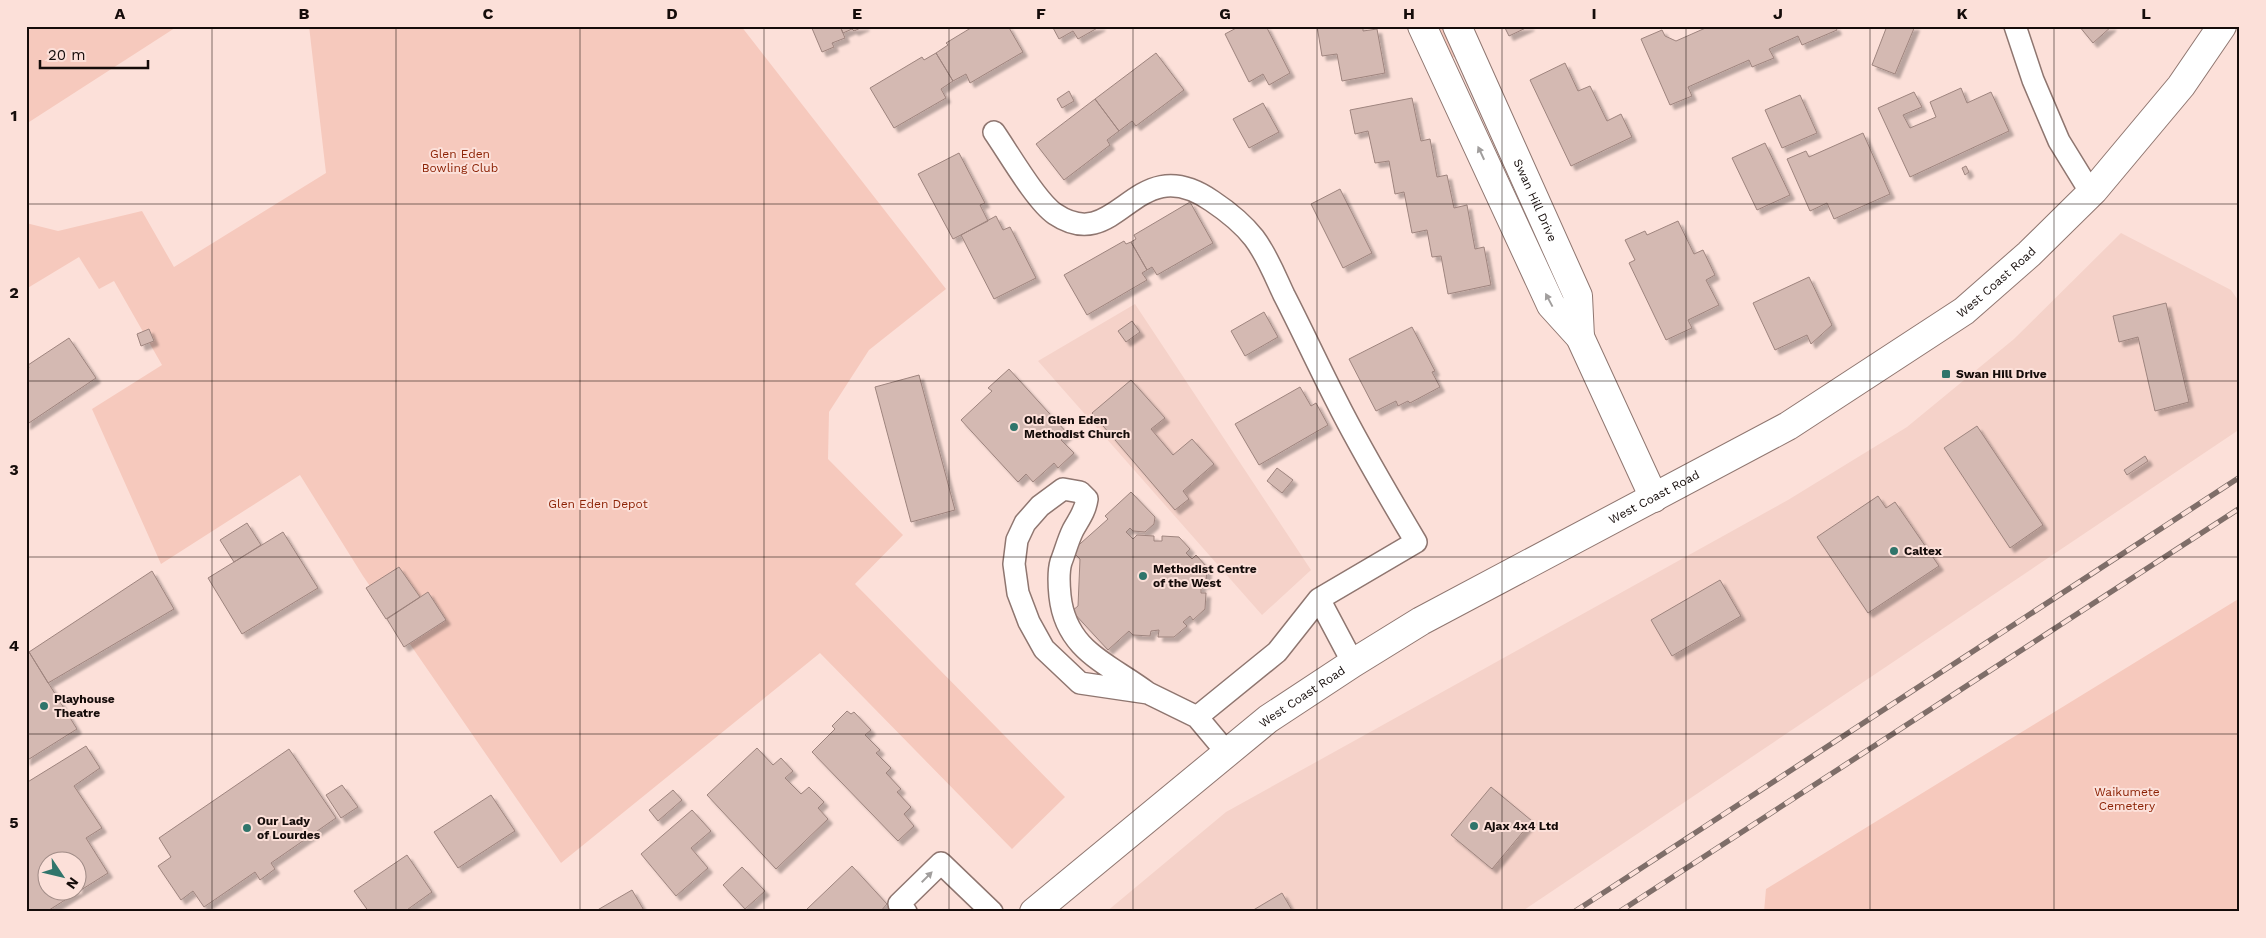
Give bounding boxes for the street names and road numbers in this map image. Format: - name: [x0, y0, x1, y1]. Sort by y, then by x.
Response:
- street label: Swan Hill Drive: [1511, 157, 1560, 244]
- street label: West Coast Road: [1954, 244, 2039, 321]
- street label: West Coast Road: [1606, 467, 1702, 527]
- street label: West Coast Road: [1256, 663, 1348, 730]

